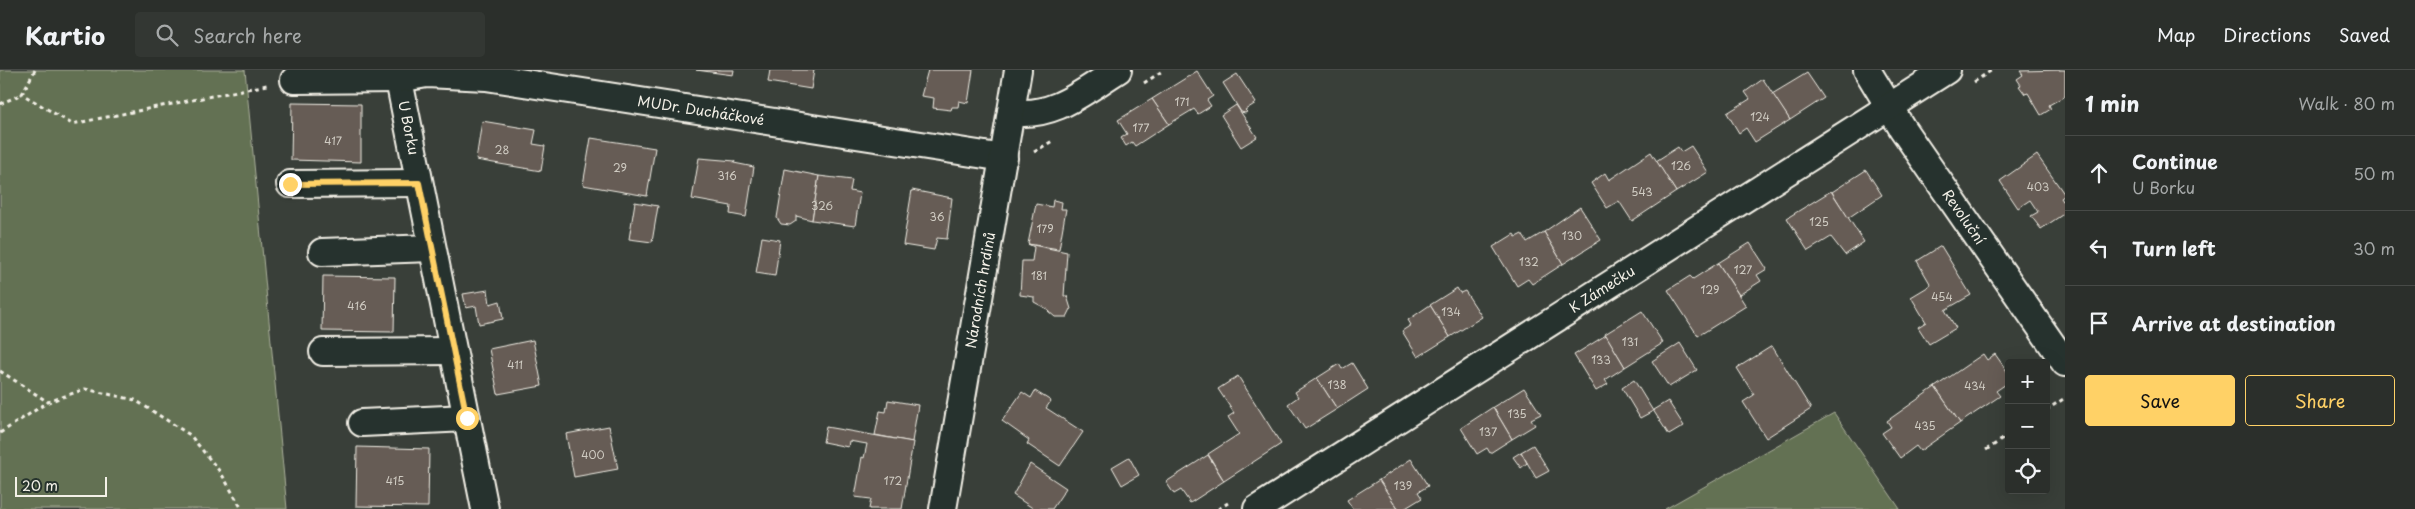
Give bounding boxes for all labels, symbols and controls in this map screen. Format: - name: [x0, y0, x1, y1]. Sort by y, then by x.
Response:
- search box: [135, 12, 485, 57]
- text: Kartio: [25, 17, 105, 53]
- icon: search: [153, 21, 181, 49]
- text: Search here: [193, 21, 302, 49]
- text: Map: [2157, 21, 2195, 48]
- text: Directions: [2223, 21, 2311, 48]
- text: Saved: [2339, 21, 2390, 48]
- text: 1 min: [2085, 87, 2139, 119]
- street label: MUDr. Ducháčkové: [636, 90, 766, 130]
- text: Walk · 80 m: [2298, 91, 2395, 115]
- house number: 171: [1175, 93, 1189, 110]
- street label: U Borku: [393, 99, 425, 157]
- house number: 124: [1750, 108, 1770, 125]
- house number: 177: [1133, 119, 1150, 136]
- house number: 417: [324, 132, 342, 149]
- house number: 28: [495, 141, 509, 158]
- text: Continue: [2132, 147, 2218, 175]
- house number: 126: [1671, 157, 1691, 174]
- house number: 29: [613, 159, 627, 176]
- icon: ahead: [2085, 159, 2113, 187]
- text: 50 m: [2354, 161, 2395, 185]
- house number: 316: [717, 167, 737, 184]
- route end: [279, 173, 302, 196]
- text: U Borku: [2132, 175, 2195, 199]
- house number: 403: [2027, 178, 2049, 195]
- house number: 543: [1631, 183, 1653, 200]
- street label: Revoluční: [1938, 185, 1991, 248]
- house number: 326: [811, 197, 833, 214]
- house number: 36: [930, 208, 945, 225]
- house number: 125: [1809, 213, 1829, 230]
- house number: 179: [1036, 220, 1054, 237]
- house number: 130: [1562, 227, 1582, 244]
- street label: Národních hrdinů: [960, 230, 1000, 350]
- icon: left: [2085, 234, 2113, 262]
- text: Turn left: [2132, 234, 2216, 262]
- text: 30 m: [2353, 236, 2395, 260]
- house number: 132: [1519, 253, 1539, 270]
- street label: K Zámečku: [1565, 260, 1639, 318]
- house number: 127: [1734, 261, 1752, 278]
- house number: 181: [1031, 267, 1047, 284]
- house number: 129: [1701, 281, 1719, 298]
- house number: 454: [1931, 288, 1953, 305]
- house number: 416: [347, 297, 367, 314]
- house number: 134: [1441, 303, 1461, 320]
- icon: arrive: [2085, 309, 2113, 337]
- text: Arrive at destination: [2132, 309, 2336, 337]
- house number: 131: [1622, 333, 1638, 350]
- house number: 133: [1591, 351, 1611, 368]
- house number: 411: [507, 356, 523, 373]
- map controls: [2005, 359, 2050, 494]
- button: +: [2005, 359, 2050, 404]
- button: Save: [2085, 375, 2235, 426]
- button: Share: [2245, 375, 2395, 426]
- house number: 138: [1327, 376, 1347, 393]
- house number: 434: [1964, 377, 1986, 394]
- button: −: [2005, 404, 2050, 449]
- house number: 135: [1507, 405, 1527, 422]
- route start: [456, 407, 479, 430]
- house number: 435: [1914, 417, 1936, 434]
- house number: 137: [1479, 423, 1497, 440]
- house number: 400: [581, 446, 605, 463]
- button: locate: [2005, 449, 2050, 494]
- house number: 415: [386, 472, 404, 489]
- house number: 172: [884, 472, 903, 489]
- scale bar: [15, 474, 108, 497]
- text: 20 m: [22, 475, 58, 496]
- house number: 139: [1394, 477, 1412, 494]

